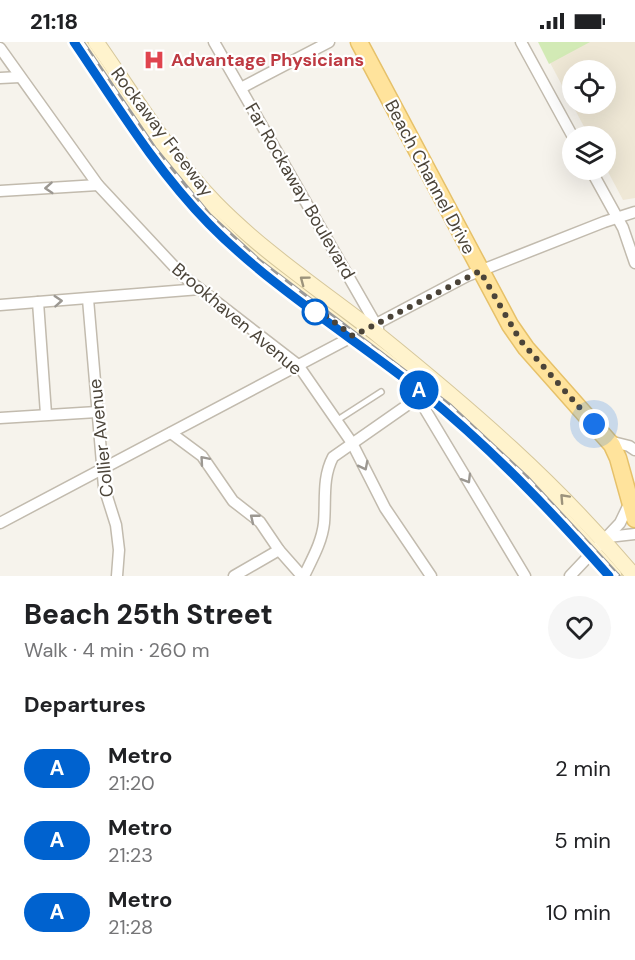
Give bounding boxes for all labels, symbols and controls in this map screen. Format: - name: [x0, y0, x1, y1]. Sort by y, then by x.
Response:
- text: 21:18: [30, 7, 78, 36]
- hospital icon: Advantage Physicians: [142, 48, 166, 72]
- place label: Advantage Physicians: [171, 48, 364, 72]
- map controls: [562, 60, 616, 180]
- button: locate: [562, 60, 616, 114]
- street label: Rockaway Freeway: [105, 62, 219, 202]
- street label: Beach Channel Drive: [379, 96, 481, 258]
- street label: Far Rockaway Boulevard: [240, 98, 360, 284]
- button: layers: [562, 126, 616, 180]
- one-way arrow: [45, 181, 54, 194]
- street label: Brookhaven Avenue: [167, 257, 307, 381]
- one-way arrow: [300, 276, 311, 287]
- one-way arrow: [54, 294, 63, 307]
- unlabelled marker: [302, 299, 328, 325]
- line badge: A: [400, 370, 438, 410]
- text: A: [412, 376, 426, 404]
- street label: Collier Avenue: [83, 378, 119, 498]
- your location: [579, 409, 609, 439]
- one-way arrow: [200, 456, 211, 467]
- one-way arrow: [357, 460, 368, 471]
- one-way arrow: [460, 473, 472, 483]
- one-way arrow: [560, 494, 571, 504]
- one-way arrow: [249, 514, 260, 525]
- text: Beach 25th Street: [24, 596, 273, 633]
- button: heart: [548, 596, 611, 659]
- text: Walk · 4 min · 260 m: [24, 637, 209, 663]
- text: Departures: [24, 690, 146, 719]
- text: Metro: [108, 741, 172, 770]
- text: A: [50, 754, 64, 782]
- text: 2 min: [555, 754, 611, 783]
- text: 21:20: [108, 770, 155, 796]
- text: Metro: [108, 813, 172, 842]
- text: A: [50, 826, 64, 854]
- text: 5 min: [554, 826, 611, 855]
- text: 21:23: [108, 842, 153, 868]
- text: Metro: [108, 885, 172, 914]
- text: A: [50, 898, 64, 926]
- text: 10 min: [546, 898, 611, 927]
- text: 21:28: [108, 914, 153, 940]

